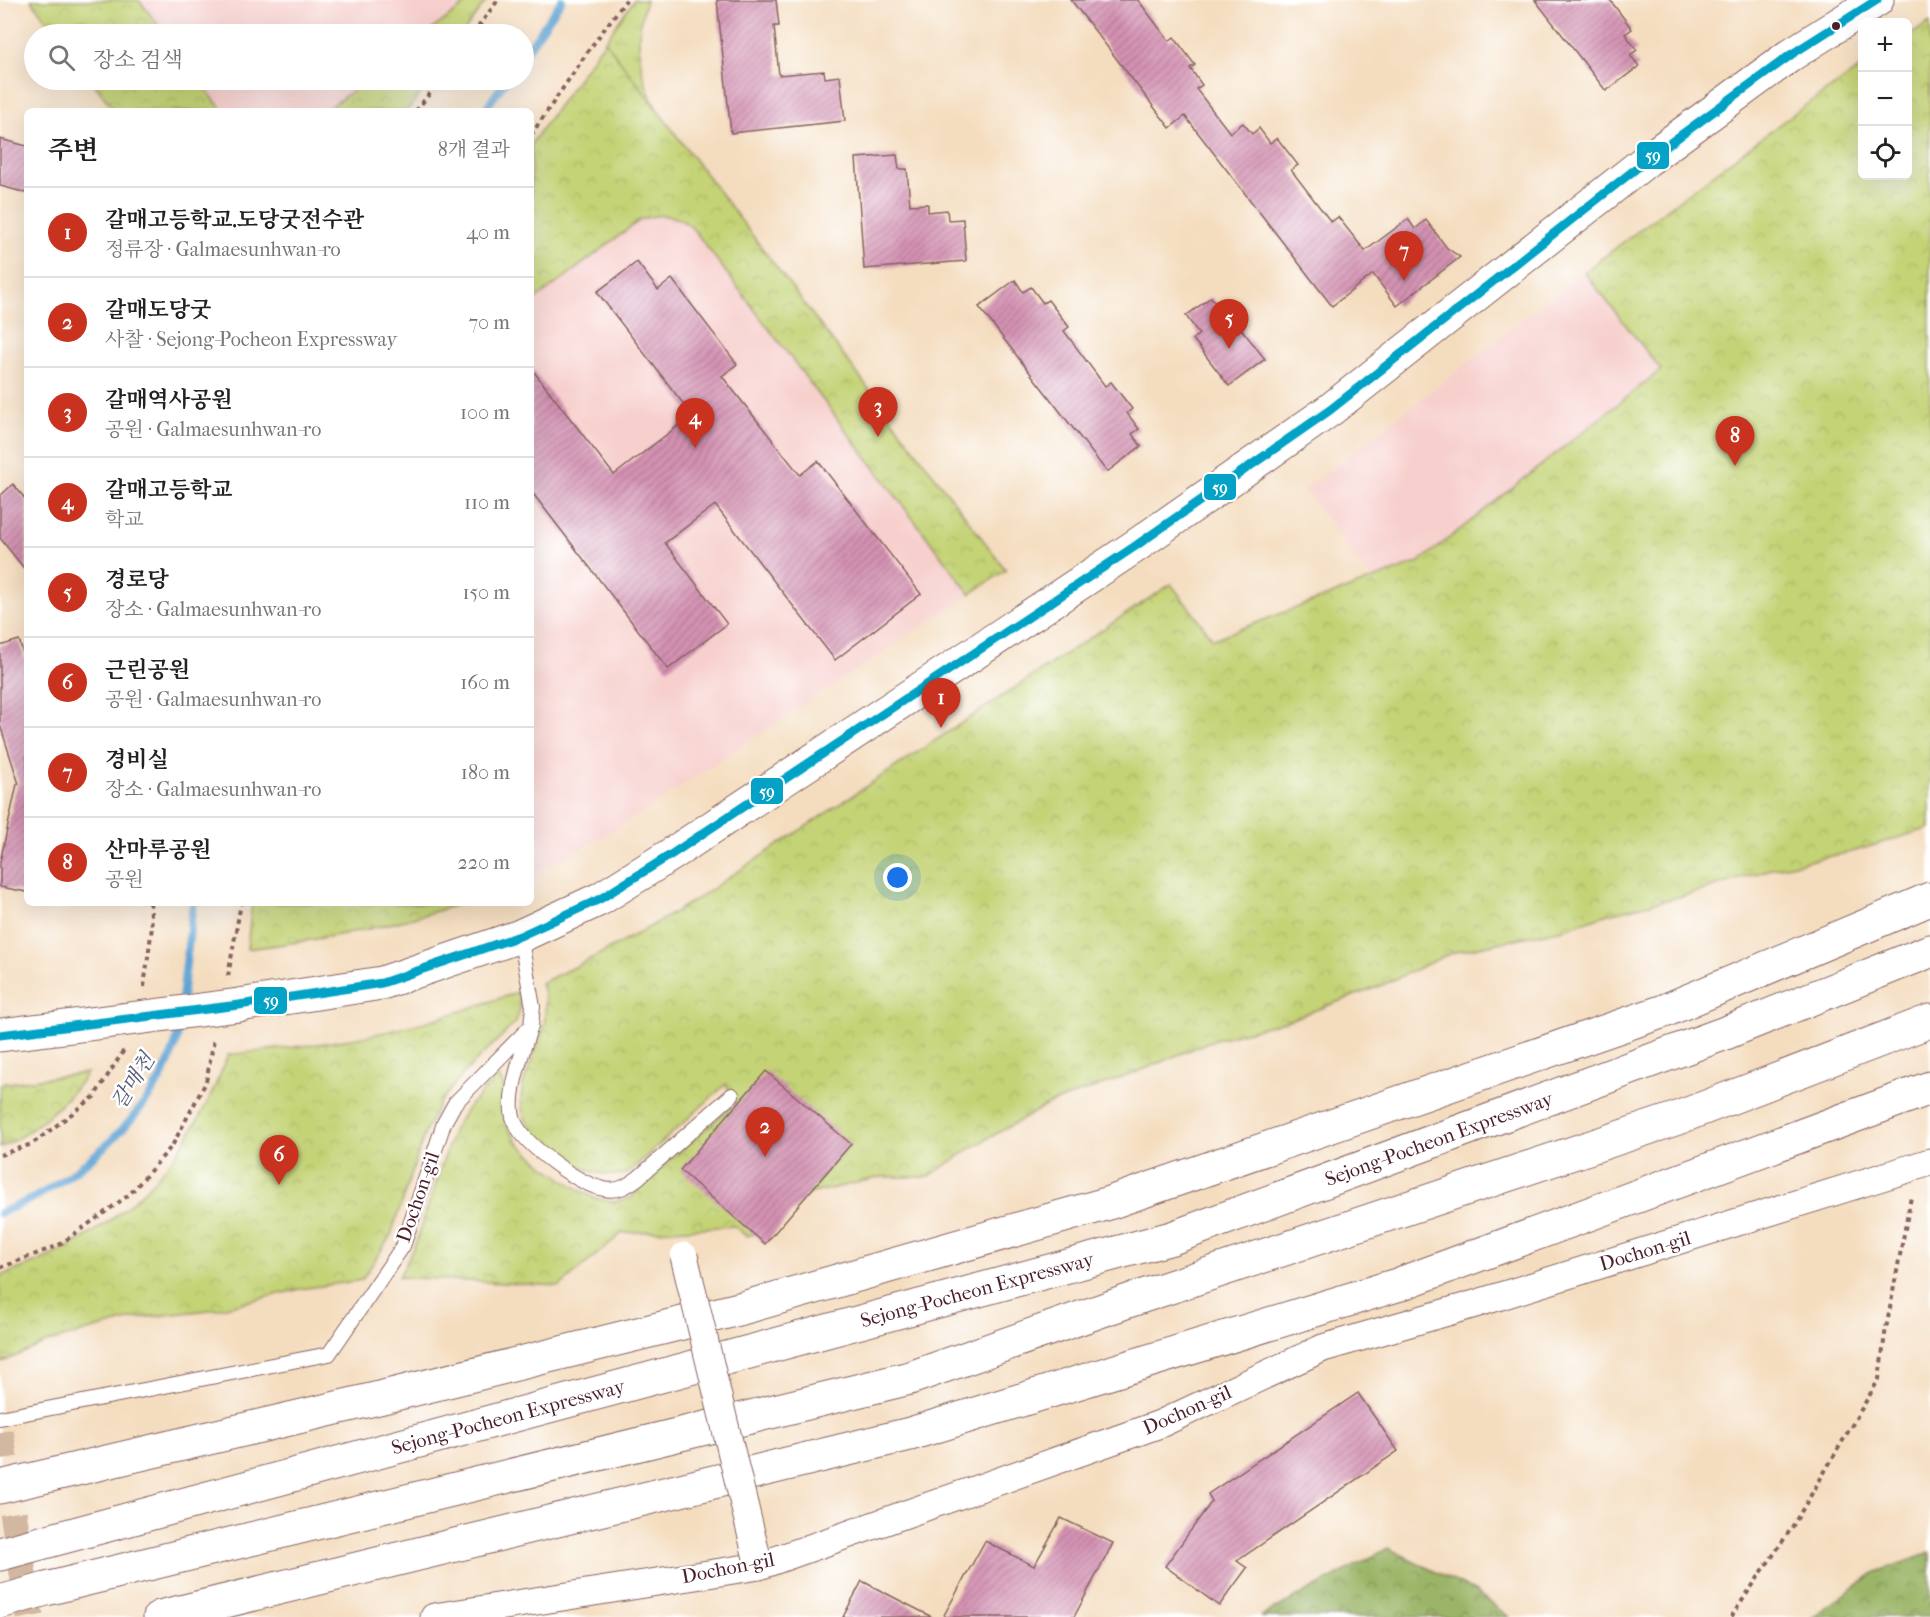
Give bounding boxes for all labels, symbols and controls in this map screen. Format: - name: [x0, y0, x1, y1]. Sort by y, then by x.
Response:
- map controls: [1858, 18, 1912, 180]
- button: +: [1858, 18, 1912, 72]
- unlabelled marker: [1830, 20, 1842, 32]
- search box: [24, 24, 534, 90]
- icon: search: [45, 41, 78, 74]
- text: 장소 검색: [93, 47, 183, 73]
- button: −: [1858, 72, 1912, 126]
- button: locate: [1858, 126, 1912, 180]
- text: 주변: [48, 135, 98, 166]
- text: 8개 결과: [438, 138, 510, 161]
- line badge: 59: [1636, 141, 1670, 170]
- text: 59: [1645, 146, 1661, 166]
- text: 갈매고등학교.도당굿전수관: [105, 207, 364, 233]
- text: 1: [64, 221, 71, 244]
- text: 40 m: [466, 221, 510, 244]
- pin: 7: [1384, 232, 1424, 281]
- text: 정류장 · Galmaesunhwan-ro: [105, 238, 341, 261]
- text: 갈매도당굿: [105, 297, 211, 323]
- pin: 5: [1210, 300, 1248, 349]
- text: 2: [62, 311, 73, 334]
- text: 70 m: [468, 311, 510, 334]
- text: 사찰 · Sejong-Pocheon Expressway: [105, 328, 397, 351]
- text: 갈매역사공원: [105, 387, 233, 413]
- pin: 3: [858, 388, 898, 437]
- pin: 4: [676, 398, 714, 448]
- text: 3: [63, 401, 72, 424]
- text: 100 m: [460, 401, 510, 424]
- pin: 8: [1716, 416, 1754, 466]
- text: 공원 · Galmaesunhwan-ro: [105, 418, 321, 441]
- line badge: 59: [1203, 473, 1237, 501]
- text: 갈매고등학교: [105, 477, 233, 503]
- text: 59: [1212, 478, 1228, 498]
- text: 4: [62, 491, 73, 514]
- text: 110 m: [464, 491, 510, 514]
- text: 학교: [105, 508, 144, 531]
- text: 경로당: [105, 567, 169, 593]
- text: 5: [63, 581, 72, 604]
- text: 150 m: [462, 581, 510, 604]
- text: 장소 · Galmaesunhwan-ro: [105, 598, 321, 621]
- text: 근린공원: [105, 657, 190, 683]
- text: 6: [62, 671, 73, 694]
- text: 160 m: [460, 671, 510, 694]
- pin: 1: [922, 678, 960, 728]
- text: 공원 · Galmaesunhwan-ro: [105, 688, 321, 711]
- text: 경비실: [105, 747, 169, 773]
- text: 7: [63, 761, 72, 784]
- text: 180 m: [461, 761, 510, 784]
- line badge: 59: [750, 777, 784, 805]
- text: 장소 · Galmaesunhwan-ro: [105, 778, 321, 801]
- text: 59: [759, 782, 775, 802]
- text: 산마루공원: [105, 837, 211, 863]
- text: 8: [62, 851, 73, 874]
- text: 220 m: [457, 851, 510, 874]
- your location: [883, 863, 912, 892]
- text: 공원: [105, 868, 144, 891]
- line badge: 59: [253, 986, 288, 1015]
- text: 59: [263, 991, 279, 1011]
- water label: 갈매천: [107, 1047, 160, 1113]
- street label: Sejong-Pocheon Expressway: [1322, 1087, 1557, 1191]
- pin: 2: [746, 1108, 784, 1157]
- pin: 6: [260, 1136, 298, 1185]
- street label: Dochon-gil: [392, 1148, 444, 1245]
- street label: Dochon-gil: [1597, 1226, 1694, 1276]
- street label: Sejong-Pocheon Expressway: [858, 1247, 1098, 1332]
- street label: Sejong-Pocheon Expressway: [389, 1374, 629, 1459]
- street label: Dochon-gil: [1139, 1380, 1235, 1440]
- street label: Dochon-gil: [680, 1548, 777, 1588]

